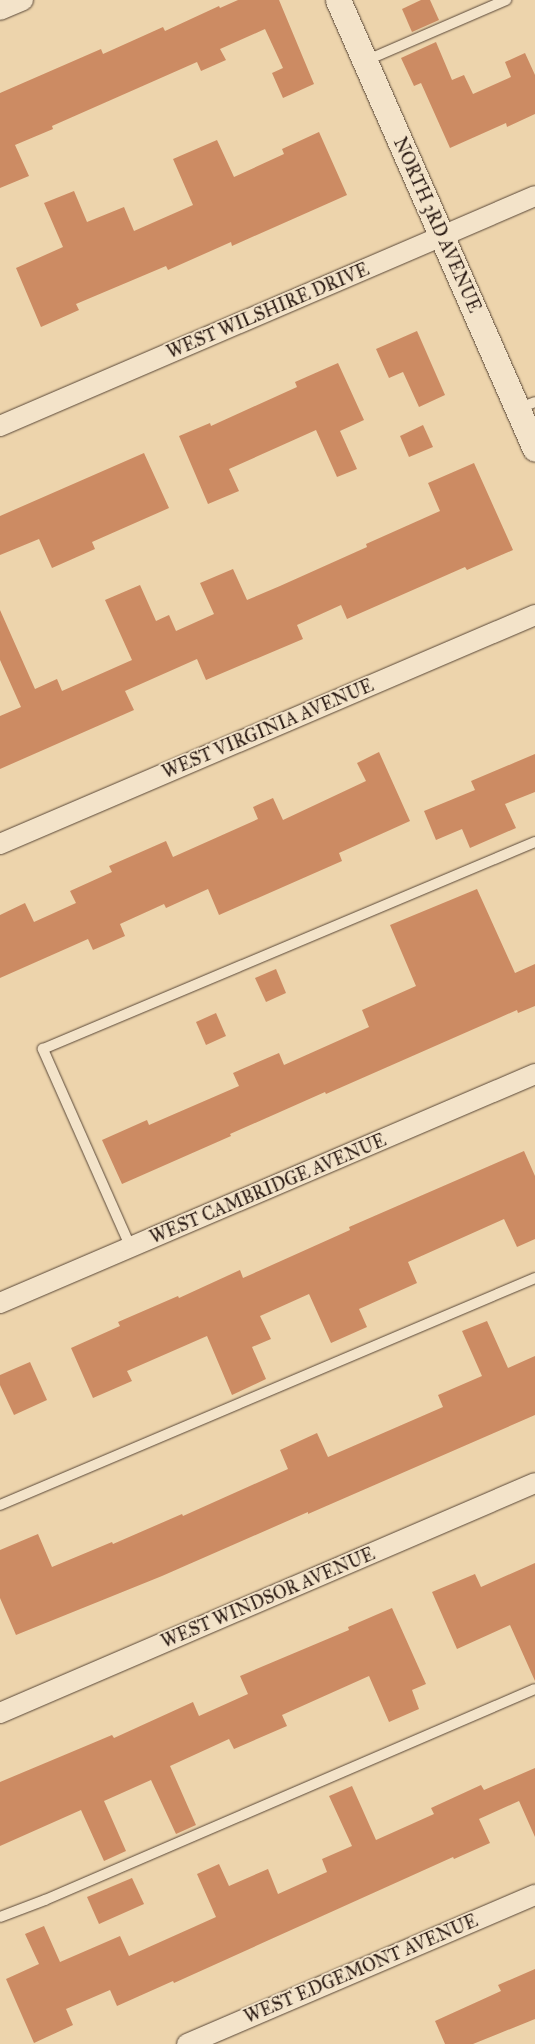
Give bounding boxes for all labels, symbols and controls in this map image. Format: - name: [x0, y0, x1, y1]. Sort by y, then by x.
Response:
- street label: NORTH 3RD AVENUE: [389, 134, 485, 316]
- street label: WEST WILSHIRE DRIVE: [164, 259, 372, 363]
- street label: WEST VIRGINIA AVENUE: [159, 675, 377, 783]
- street label: WEST CAMBRIDGE AVENUE: [147, 1129, 389, 1249]
- street label: WEST WINDSOR AVENUE: [158, 1543, 378, 1653]
- street label: WEST EDGEMONT AVENUE: [241, 1910, 481, 2028]

